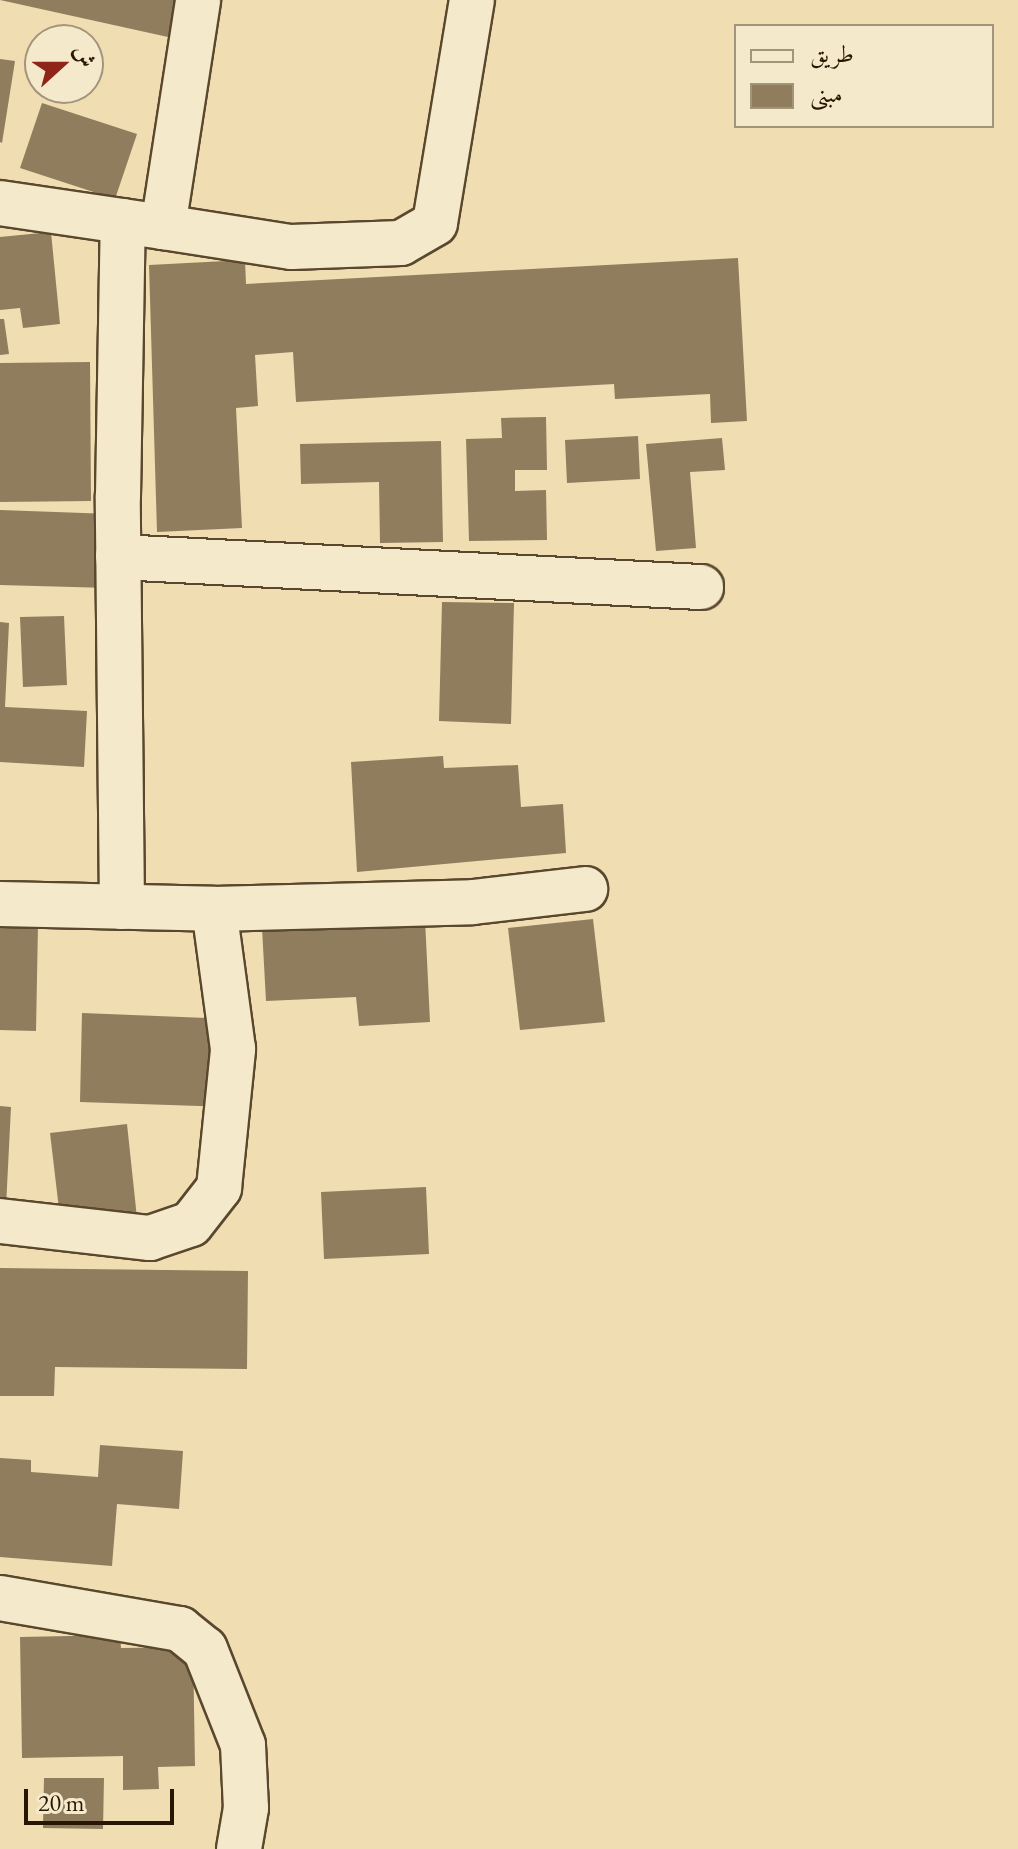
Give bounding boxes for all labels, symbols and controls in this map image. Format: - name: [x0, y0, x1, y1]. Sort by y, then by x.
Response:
- north arrow: [24, 24, 104, 104]
- legend: [734, 24, 994, 128]
- text: طريق: [810, 38, 854, 69]
- text: ش: [68, 41, 102, 71]
- text: مبنى: [810, 78, 843, 109]
- scale bar: [28, 1773, 178, 1823]
- text: 20 m: [38, 1787, 85, 1818]

